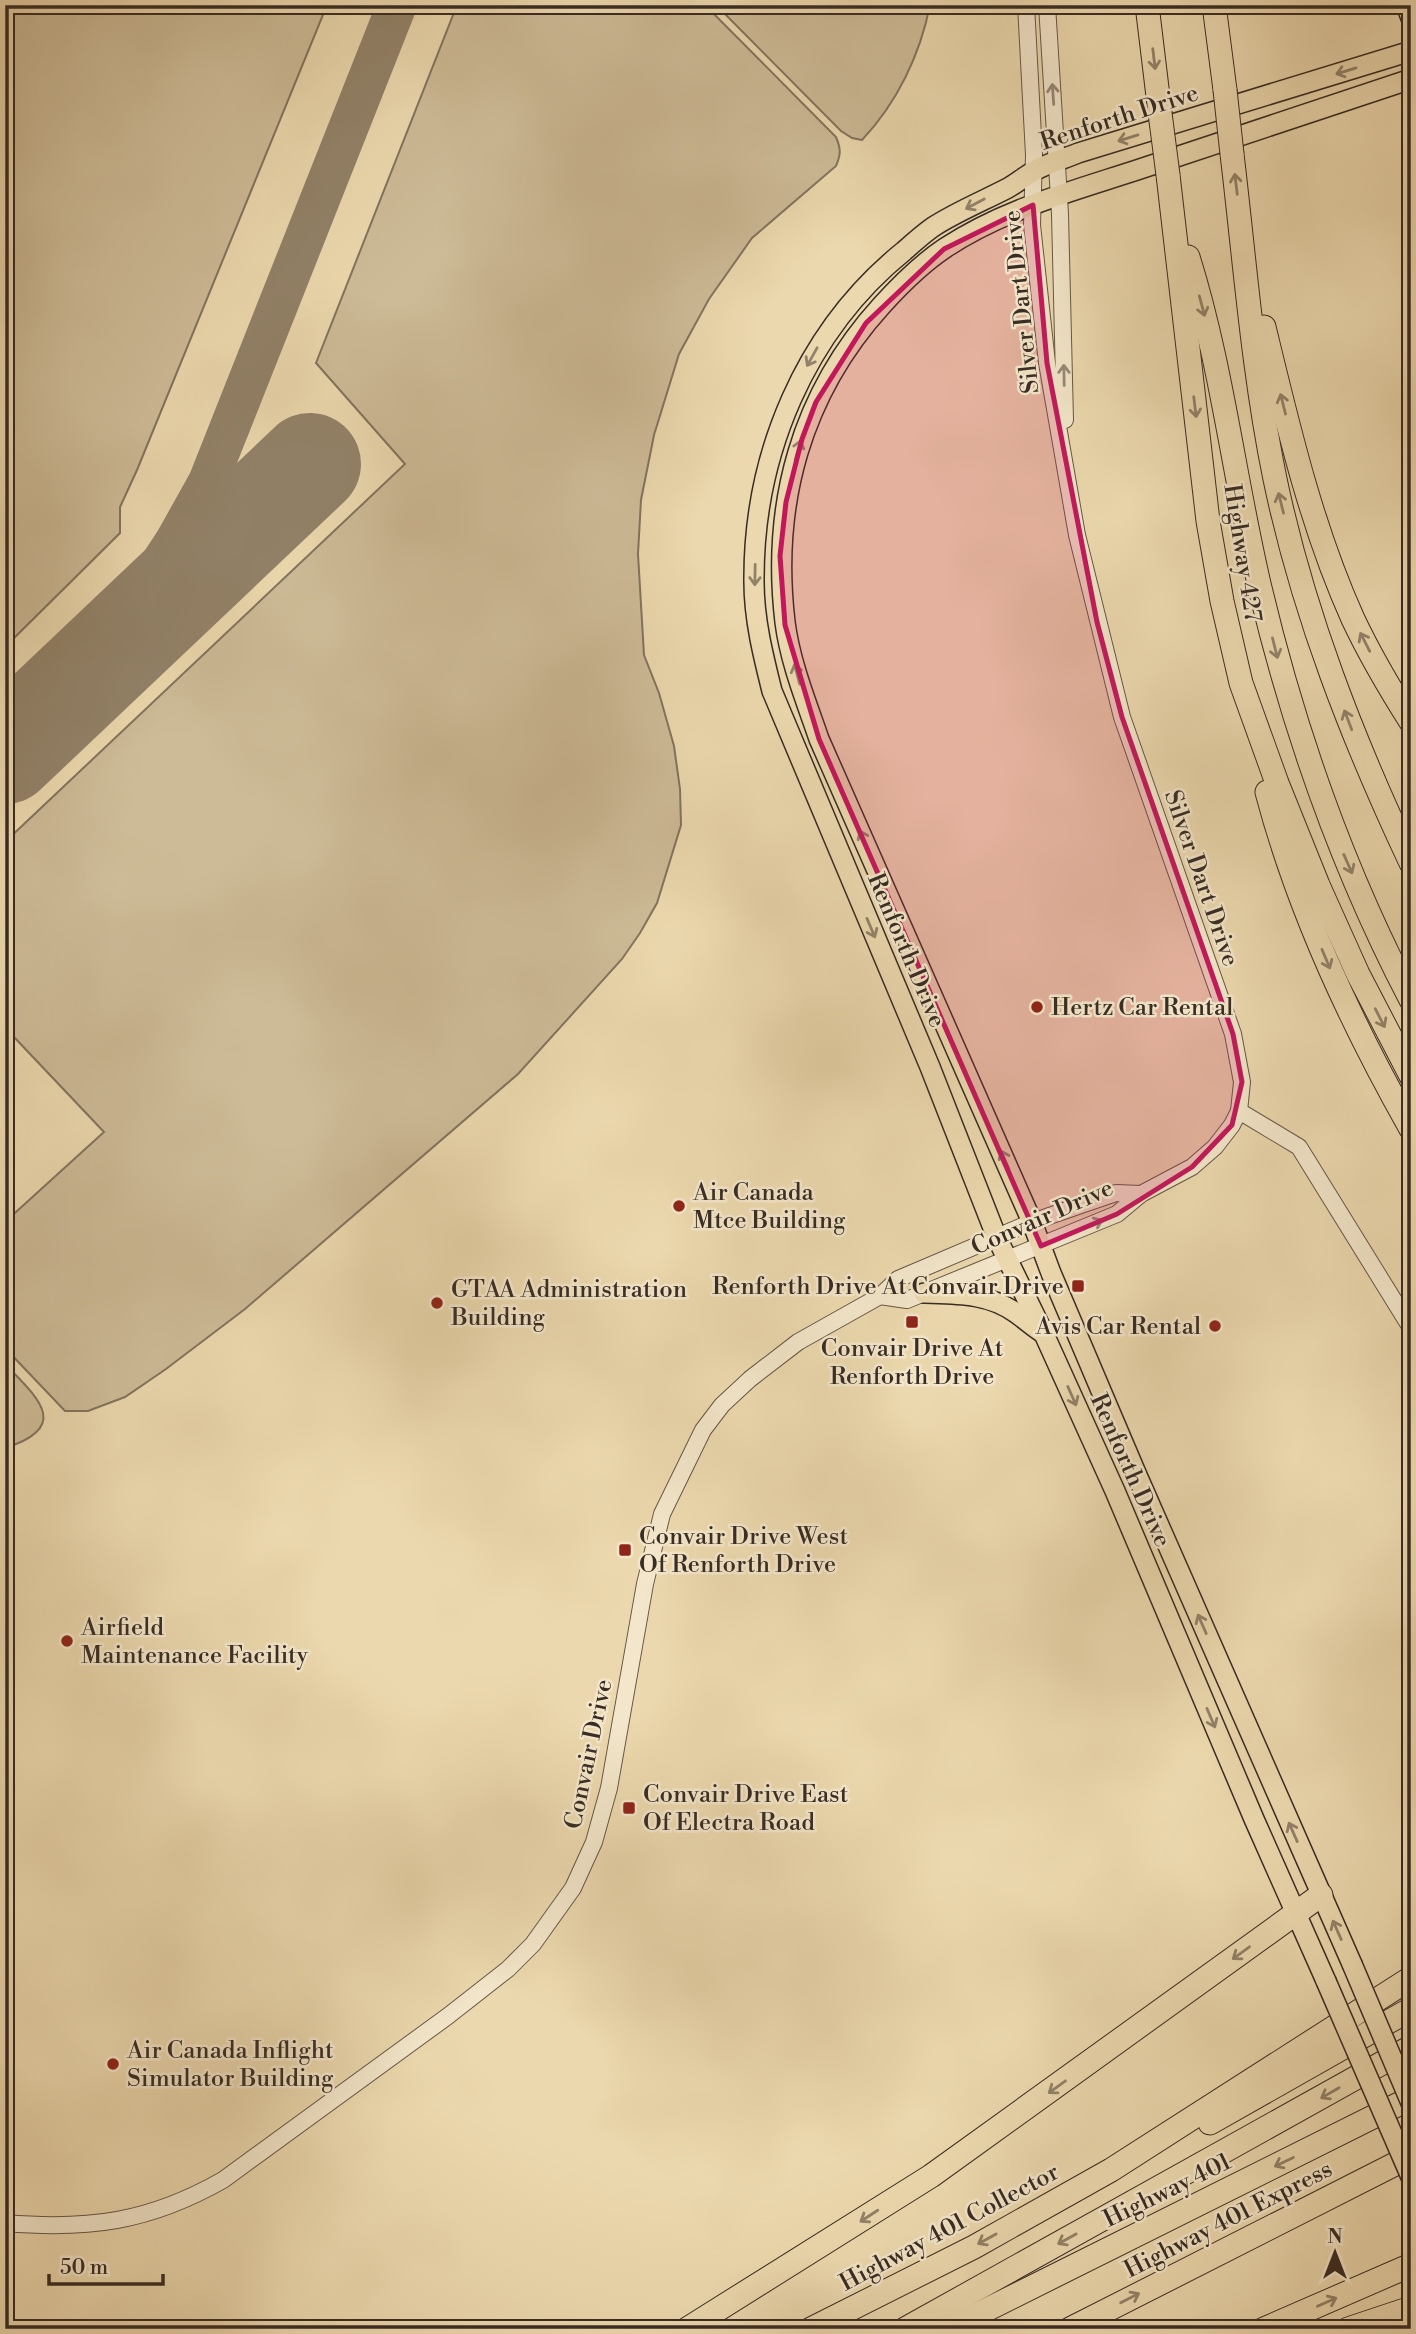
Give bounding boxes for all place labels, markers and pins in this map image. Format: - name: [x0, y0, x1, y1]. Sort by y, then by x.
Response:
- place label: Hertz Car Rental: [1051, 993, 1233, 1023]
- marker: Hertz Car Rental: [1029, 999, 1045, 1015]
- place label: Air Canada Mtce Building: [692, 1178, 846, 1236]
- marker: Air Canada Mtce Building: [671, 1198, 687, 1214]
- place label: Renforth Drive At Convair Drive: [712, 1272, 1064, 1302]
- place label: GTAA Administration Building: [450, 1275, 687, 1333]
- marker: Renforth Drive At Convair Drive: [1070, 1278, 1086, 1294]
- marker: GTAA Administration Building: [429, 1295, 445, 1311]
- place label: Avis Car Rental: [1034, 1312, 1201, 1342]
- marker: Convair Drive At Renforth Drive: [904, 1314, 920, 1330]
- marker: Avis Car Rental: [1207, 1318, 1223, 1334]
- place label: Convair Drive At Renforth Drive: [821, 1334, 1004, 1392]
- place label: Convair Drive West Of Renforth Drive: [639, 1522, 848, 1580]
- marker: Convair Drive West Of Renforth Drive: [617, 1542, 633, 1558]
- place label: Airfield Maintenance Facility: [80, 1613, 309, 1671]
- marker: Airfield Maintenance Facility: [59, 1633, 75, 1649]
- place label: Convair Drive East Of Electra Road: [643, 1780, 849, 1838]
- marker: Convair Drive East Of Electra Road: [621, 1800, 637, 1816]
- place label: Air Canada Inflight Simulator Building: [126, 2036, 334, 2094]
- marker: Air Canada Inflight Simulator Building: [105, 2056, 121, 2072]

